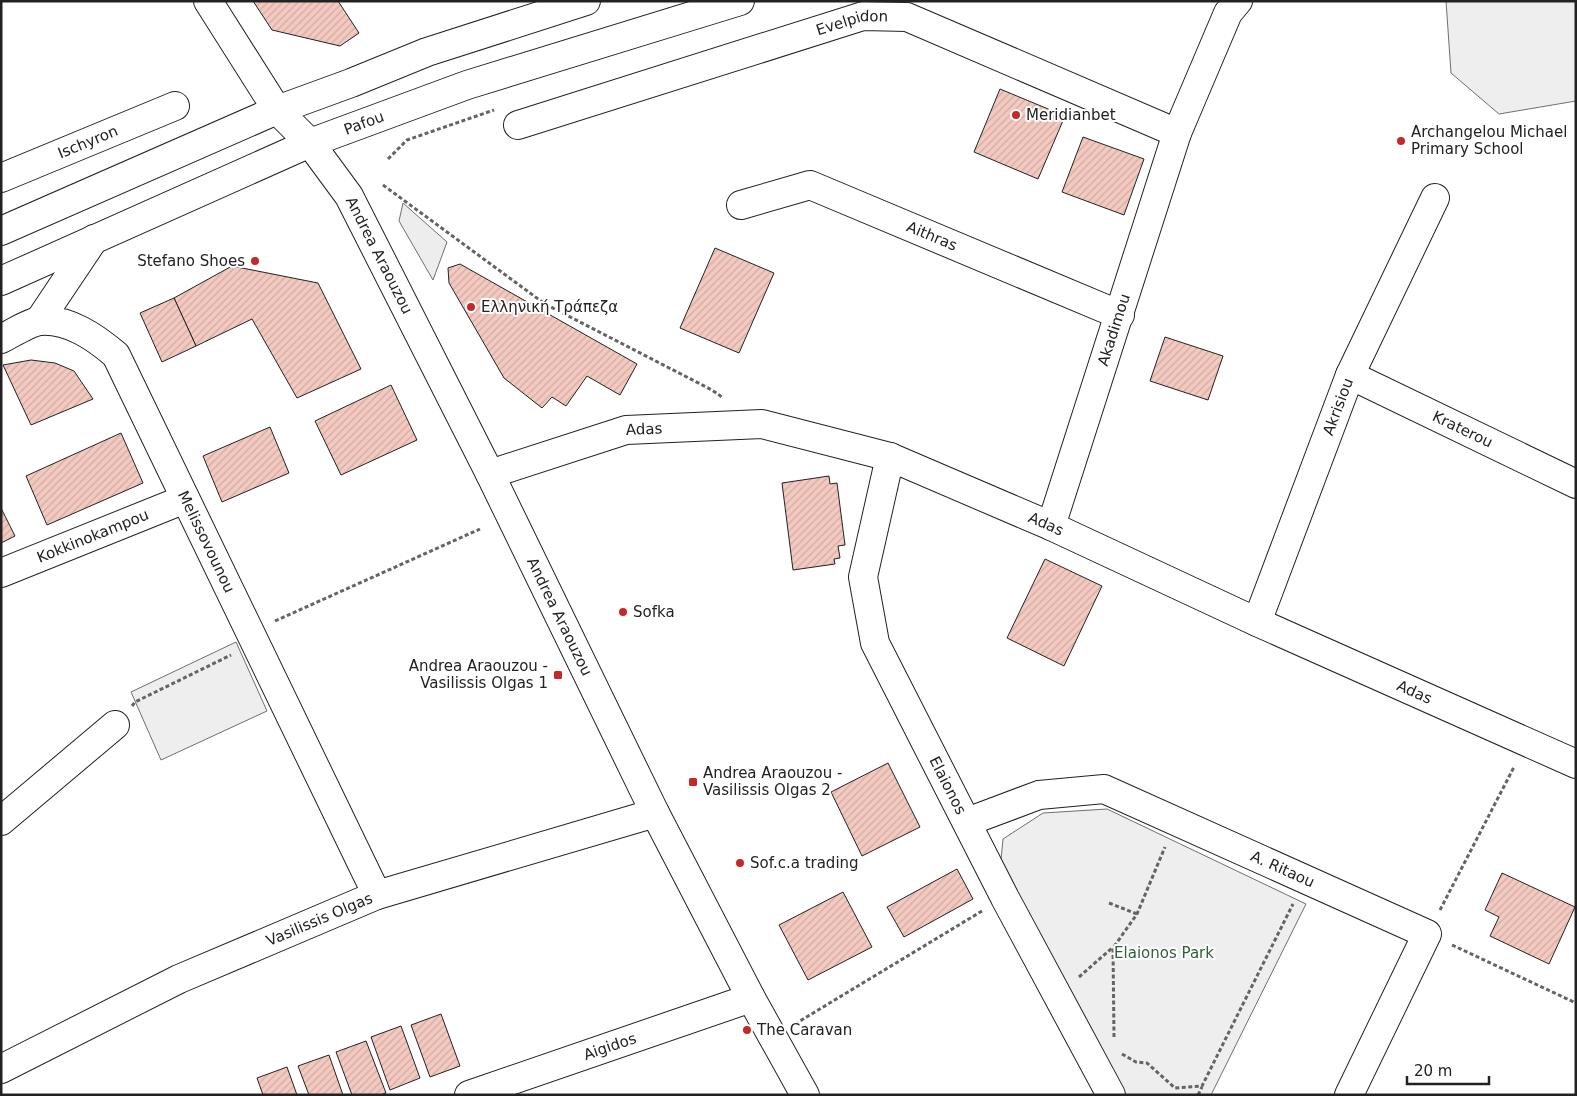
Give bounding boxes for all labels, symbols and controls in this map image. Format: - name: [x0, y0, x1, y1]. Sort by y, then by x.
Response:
- street label: Evelpidon: [814, 7, 888, 39]
- place label: Meridianbet: [1026, 106, 1116, 124]
- street label: Pafou: [341, 107, 387, 139]
- marker: Meridianbet: [1010, 109, 1022, 121]
- street label: Ischyron: [55, 122, 121, 163]
- place label: Archangelou Michael Primary School: [1411, 123, 1567, 158]
- marker: Archangelou Michael Primary School: [1395, 135, 1407, 147]
- street label: Andrea Araouzou: [342, 194, 416, 317]
- street label: Aithras: [904, 218, 960, 255]
- place label: Stefano Shoes: [137, 252, 245, 270]
- marker: Stefano Shoes: [249, 255, 261, 267]
- street label: Akadimou: [1094, 291, 1134, 368]
- place label: Ελληνική Τράπεζα: [481, 298, 618, 316]
- marker: Ελληνική Τράπεζα: [465, 301, 477, 313]
- street label: Akrisiou: [1319, 376, 1357, 438]
- street label: Kraterou: [1429, 407, 1496, 452]
- street label: Adas: [625, 419, 663, 439]
- street label: Melissovounou: [174, 488, 239, 596]
- street label: Kokkinokampou: [34, 506, 151, 567]
- street label: Adas: [1026, 508, 1067, 540]
- street label: Andrea Araouzou: [523, 555, 596, 679]
- place label: Sofka: [633, 603, 675, 621]
- marker: Sofka: [617, 606, 629, 618]
- place label: Andrea Araouzou - Vasilissis Olgas 1: [409, 657, 548, 692]
- marker: Andrea Araouzou - Vasilissis Olgas 1: [552, 669, 564, 681]
- street label: Adas: [1394, 676, 1435, 708]
- street label: Elaionos: [925, 753, 970, 818]
- place label: Andrea Araouzou - Vasilissis Olgas 2: [703, 764, 842, 799]
- marker: Andrea Araouzou - Vasilissis Olgas 2: [687, 776, 699, 788]
- street label: A. Ritaou: [1248, 847, 1317, 891]
- place label: Sof.c.a trading: [750, 854, 859, 872]
- marker: Sof.c.a trading: [734, 857, 746, 869]
- street label: Vasilissis Olgas: [264, 889, 375, 950]
- park label: Elaionos Park: [1114, 944, 1214, 962]
- place label: The Caravan: [756, 1021, 852, 1039]
- marker: The Caravan: [741, 1024, 753, 1036]
- street label: Aigidos: [581, 1029, 639, 1064]
- scale bar: [1407, 1054, 1490, 1086]
- text: 20 m: [1414, 1062, 1452, 1080]

